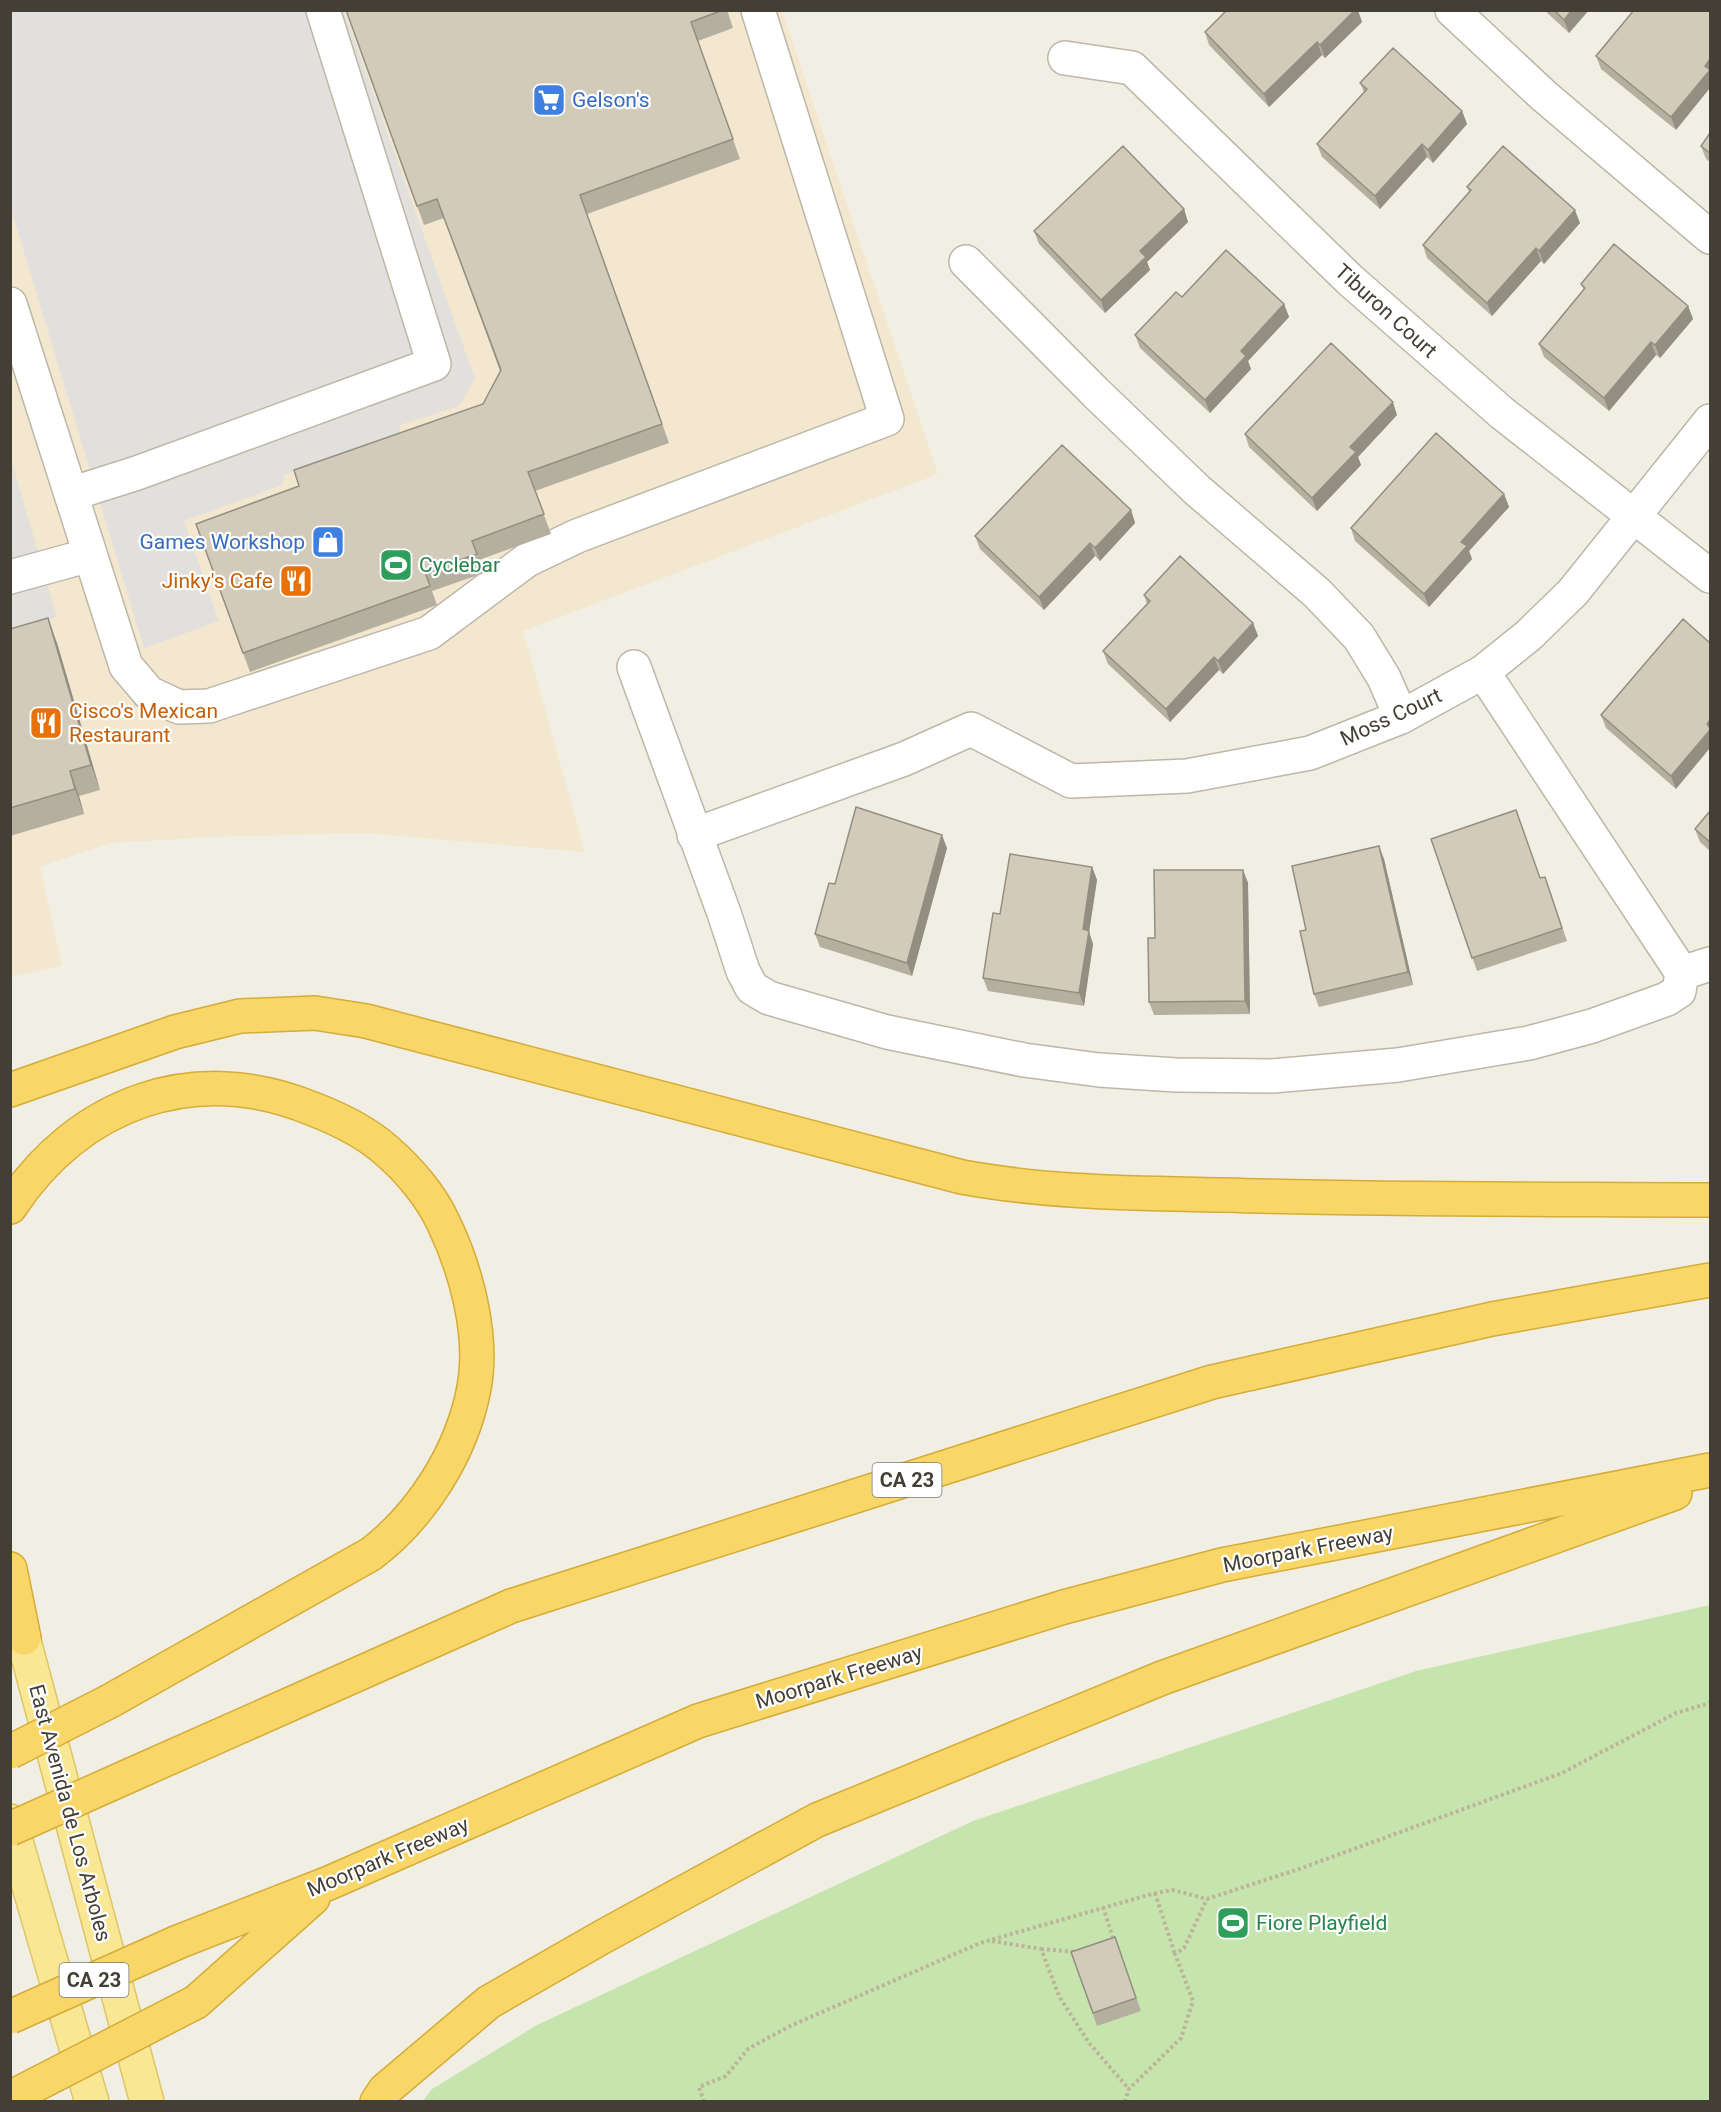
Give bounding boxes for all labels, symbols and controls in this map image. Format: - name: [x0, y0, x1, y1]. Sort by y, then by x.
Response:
- supermarket icon: Gelson's: [531, 82, 567, 118]
- place label: Gelson's: [572, 88, 650, 112]
- street label: Tiburon Court: [1330, 259, 1442, 363]
- shop icon: Games Workshop: [310, 524, 346, 560]
- place label: Games Workshop: [139, 530, 305, 554]
- sports icon: Cyclebar: [378, 547, 414, 583]
- place label: Cyclebar: [419, 553, 500, 577]
- restaurant icon: Jinky's Cafe: [278, 563, 314, 599]
- place label: Jinky's Cafe: [162, 569, 273, 593]
- street label: Moss Court: [1337, 683, 1446, 751]
- place label: Cisco's Mexican Restaurant: [69, 699, 218, 747]
- restaurant icon: Cisco's Mexican Restaurant: [28, 705, 64, 741]
- road number: CA 23: [872, 1463, 942, 1497]
- street label: Moorpark Freeway: [1221, 1521, 1395, 1577]
- street label: Moorpark Freeway: [753, 1640, 925, 1714]
- street label: East Avenida de Los Arboles: [24, 1682, 116, 1944]
- street label: Moorpark Freeway: [304, 1812, 472, 1902]
- sports icon: Fiore Playfield: [1215, 1905, 1251, 1941]
- place label: Fiore Playfield: [1256, 1911, 1387, 1935]
- road number: CA 23: [60, 1963, 128, 1997]

